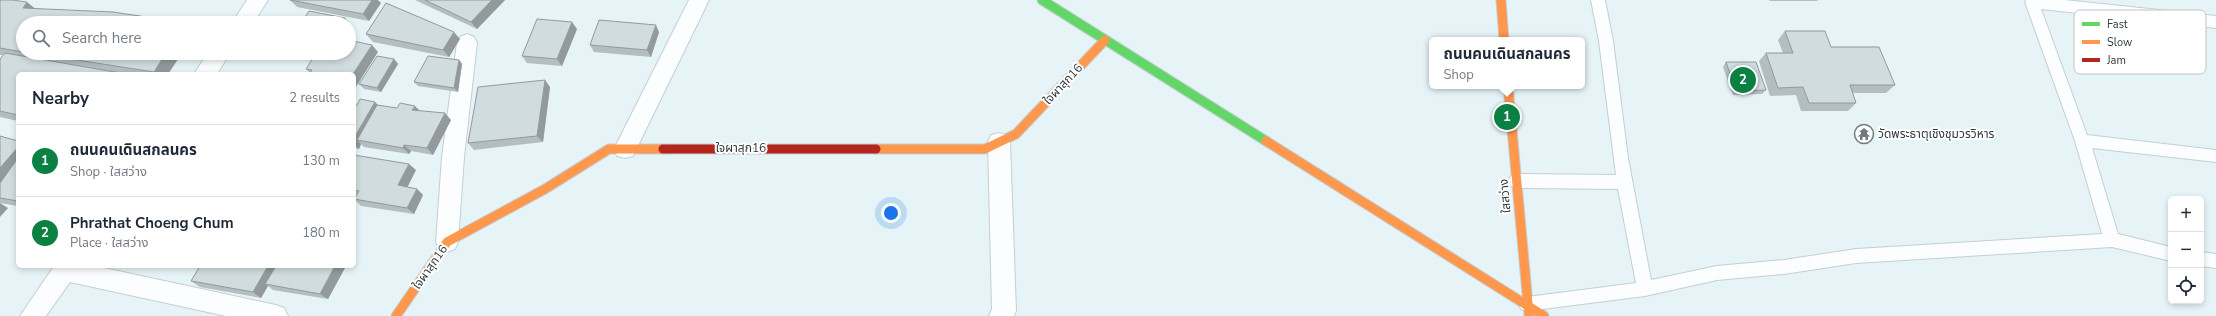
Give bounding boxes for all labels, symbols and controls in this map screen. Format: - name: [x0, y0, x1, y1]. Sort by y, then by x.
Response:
- legend: [2074, 10, 2206, 74]
- search box: [16, 16, 356, 60]
- text: Fast: [2107, 17, 2128, 32]
- icon: search: [30, 27, 52, 49]
- text: Search here: [62, 28, 142, 48]
- text: Slow: [2107, 35, 2132, 50]
- popup: [1429, 37, 1585, 89]
- text: ถนนคนเดินสกลนคร: [1444, 44, 1570, 64]
- text: Jam: [2106, 53, 2126, 68]
- street label: ใจผาสุก16: [1040, 60, 1086, 108]
- pin: 2: [1730, 65, 1756, 95]
- text: Shop: [1444, 66, 1474, 84]
- text: Nearby: [32, 87, 89, 110]
- text: 2 results: [289, 89, 340, 107]
- pin: 1: [1494, 102, 1520, 132]
- temple icon: วัดพระธาตุเชิงชุมวรวิหาร: [1853, 123, 1875, 145]
- place label: วัดพระธาตุเชิงชุมวรวิหาร: [1878, 126, 1995, 142]
- text: ถนนคนเดินสกลนคร: [70, 140, 197, 160]
- street label: ใจผาสุก16: [716, 140, 766, 156]
- text: 1: [41, 152, 49, 170]
- text: 130 m: [302, 152, 340, 170]
- text: Shop · ใสสว่าง: [70, 163, 147, 181]
- street label: ใสสว่าง: [1496, 178, 1514, 214]
- map controls: [2168, 196, 2204, 304]
- button: +: [2168, 196, 2204, 232]
- your location: [881, 203, 901, 223]
- text: Phrathat Choeng Chum: [70, 213, 234, 233]
- text: 2: [41, 224, 49, 242]
- text: 180 m: [302, 224, 340, 242]
- button: −: [2168, 232, 2204, 268]
- text: Place · ใสสว่าง: [70, 234, 149, 252]
- street label: ใจผาสุก16: [409, 242, 451, 292]
- button: locate: [2168, 268, 2204, 304]

